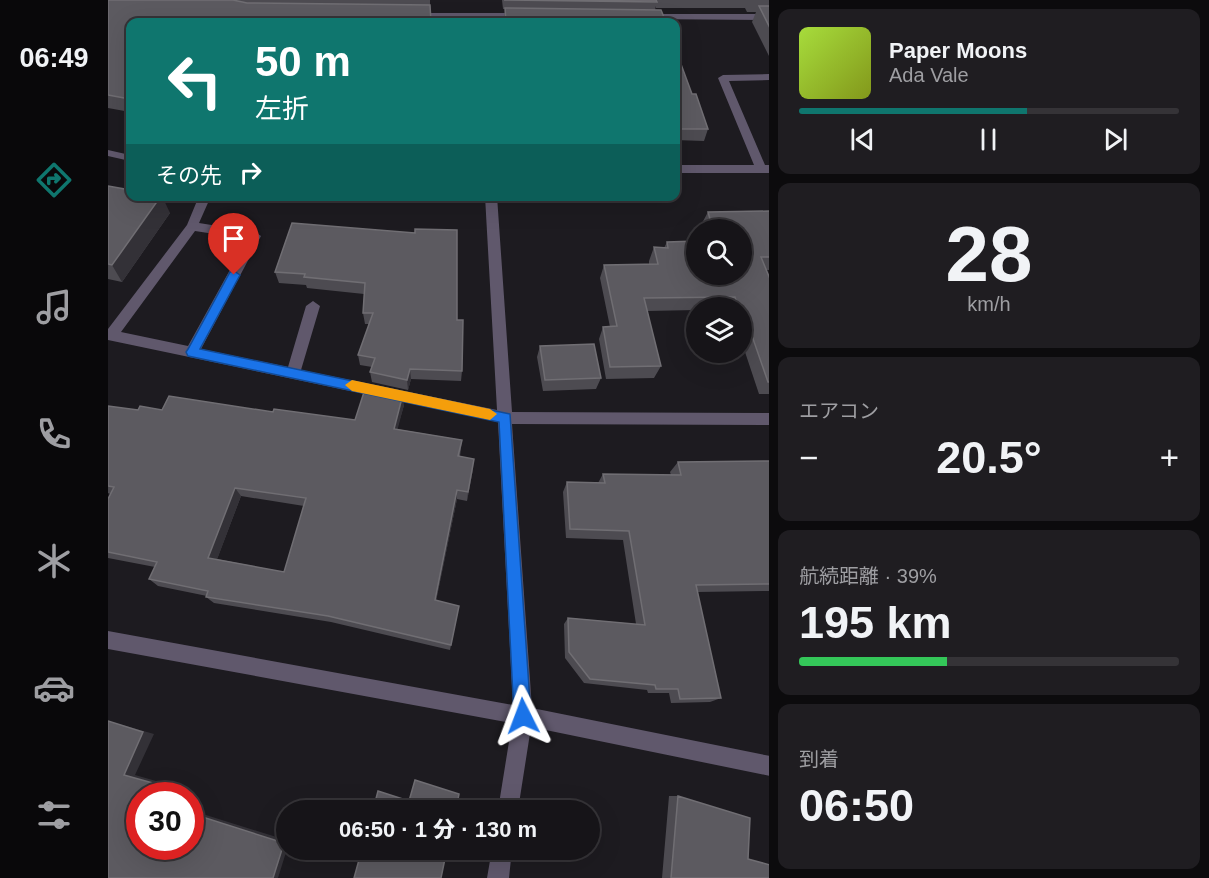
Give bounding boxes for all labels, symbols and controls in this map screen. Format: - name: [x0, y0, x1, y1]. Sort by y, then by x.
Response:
- text: 50 m: [255, 38, 351, 85]
- text: Paper Moons: [889, 38, 1027, 63]
- icon: left: [156, 42, 234, 120]
- text: 06:49: [19, 43, 89, 73]
- text: Ada Vale: [889, 64, 969, 86]
- text: 左折: [255, 94, 309, 124]
- icon: previous: [846, 123, 879, 156]
- icon: pause: [972, 123, 1005, 156]
- icon: next: [1099, 123, 1132, 156]
- icon: right: [234, 156, 267, 189]
- icon: directions: [33, 159, 75, 201]
- text: その先: [156, 163, 222, 188]
- text: 28: [946, 210, 1032, 298]
- pin: [208, 213, 259, 275]
- map controls: [686, 219, 752, 363]
- button: search: [686, 219, 752, 285]
- icon: arrive: [217, 222, 250, 255]
- icon: music: [33, 286, 75, 328]
- text: km/h: [967, 293, 1011, 315]
- button: layers: [686, 297, 752, 363]
- text: エアコン: [799, 400, 879, 422]
- icon: phone: [33, 413, 75, 455]
- text: 20.5°: [936, 432, 1042, 483]
- text: −: [799, 439, 818, 476]
- text: +: [1160, 439, 1179, 476]
- icon: climate: [33, 540, 75, 582]
- text: 航続距離 · 39%: [799, 565, 937, 587]
- text: 195 km: [799, 597, 952, 648]
- icon: car: [33, 667, 75, 709]
- position arrow: [491, 684, 555, 748]
- text: 到着: [799, 748, 839, 770]
- text: 06:50: [799, 780, 914, 831]
- speed limit sign: 30: [126, 782, 204, 860]
- icon: filters: [33, 794, 75, 836]
- text: 06:50 · 1 分 · 130 m: [339, 817, 537, 842]

